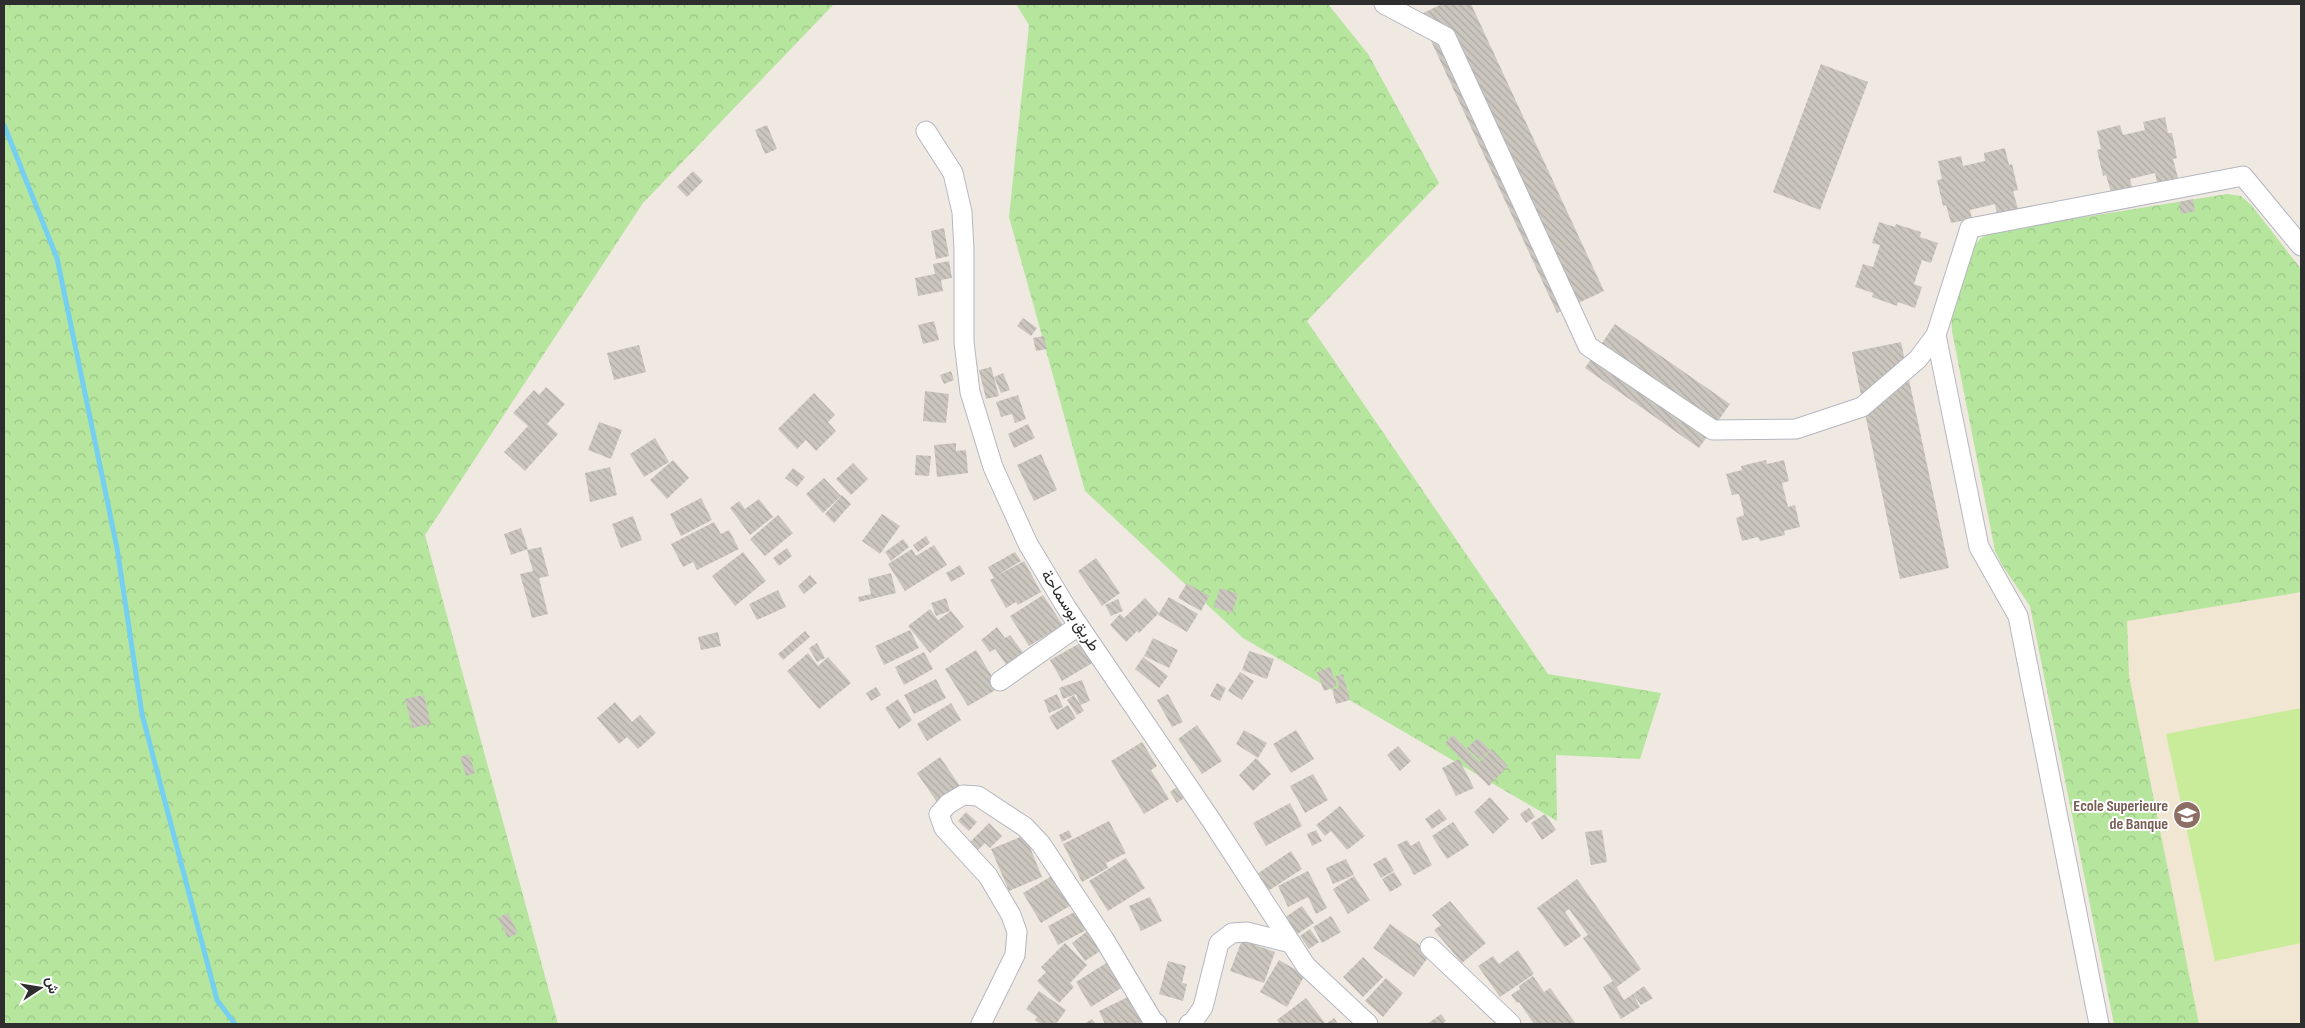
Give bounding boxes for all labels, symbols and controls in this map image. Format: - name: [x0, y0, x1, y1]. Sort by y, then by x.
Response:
- street label: طريق بوسماحة: [1037, 567, 1103, 655]
- place label: Ecole Superieure de Banque: [2073, 797, 2168, 834]
- school or university icon: Ecole Superieure de Banque: [2172, 800, 2202, 830]
- north arrow: [15, 963, 65, 1013]
- text: ش: [42, 975, 62, 996]

